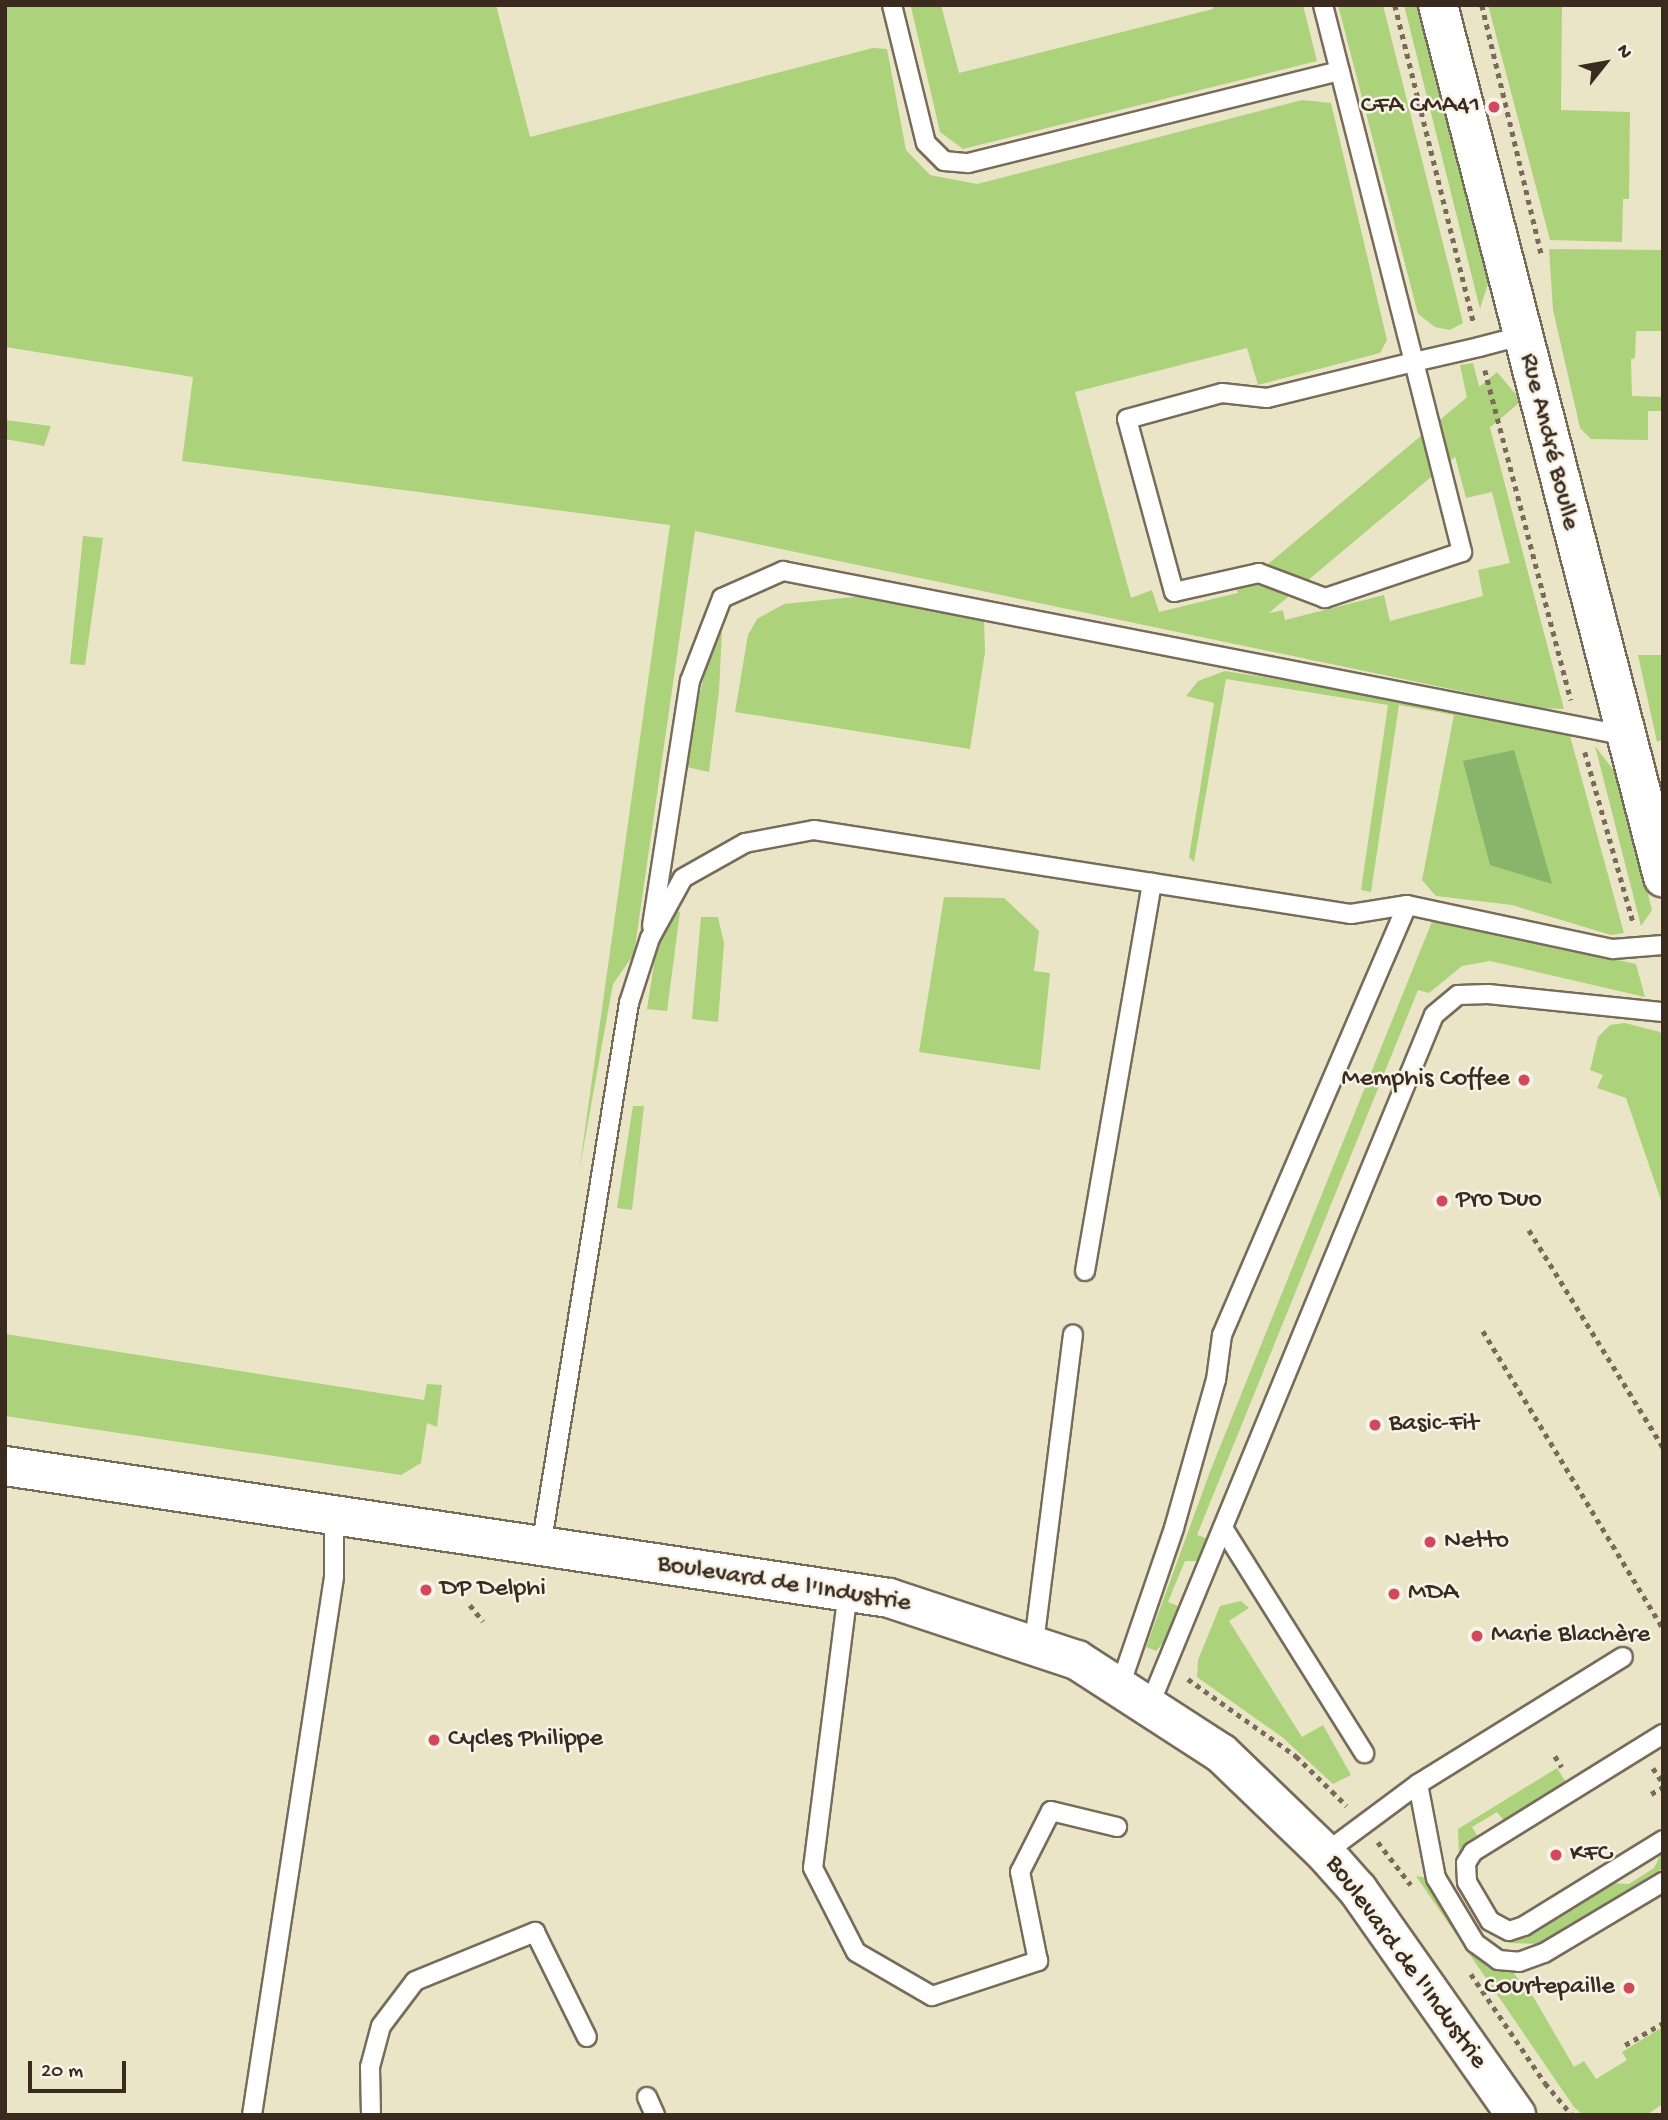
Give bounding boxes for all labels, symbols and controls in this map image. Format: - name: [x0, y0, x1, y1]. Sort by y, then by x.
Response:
- north arrow: [1570, 28, 1640, 98]
- text: N: [1610, 41, 1636, 63]
- place label: CFA CMA41: [1361, 91, 1480, 123]
- marker: CFA CMA41: [1486, 99, 1502, 115]
- street label: Rue André Boulle: [1511, 350, 1585, 534]
- place label: Memphis Coffee: [1342, 1064, 1510, 1096]
- marker: Memphis Coffee: [1516, 1072, 1532, 1088]
- place label: Pro Duo: [1456, 1185, 1542, 1217]
- marker: Pro Duo: [1434, 1193, 1450, 1209]
- place label: Basic-Fit: [1389, 1409, 1479, 1441]
- marker: Basic-Fit: [1367, 1417, 1383, 1433]
- place label: Netto: [1444, 1526, 1509, 1558]
- marker: Netto: [1422, 1534, 1438, 1550]
- street label: Boulevard de l'Industrie: [655, 1550, 913, 1620]
- place label: DP Delphi: [440, 1574, 546, 1606]
- place label: MDA: [1408, 1578, 1458, 1610]
- marker: DP Delphi: [418, 1582, 434, 1598]
- marker: MDA: [1386, 1586, 1402, 1602]
- place label: Marie Blachère: [1491, 1620, 1650, 1652]
- marker: Marie Blachère: [1469, 1628, 1485, 1644]
- place label: Cycles Philippe: [448, 1724, 603, 1756]
- marker: Cycles Philippe: [426, 1732, 442, 1748]
- place label: KFC: [1570, 1839, 1612, 1871]
- marker: KFC: [1548, 1847, 1564, 1863]
- street label: Boulevard de l'Industrie: [1317, 1850, 1493, 2076]
- place label: Courtepaille: [1484, 1972, 1615, 2004]
- marker: Courtepaille: [1621, 1980, 1637, 1996]
- scale bar: [32, 2046, 130, 2090]
- text: 20 m: [41, 2060, 83, 2085]

